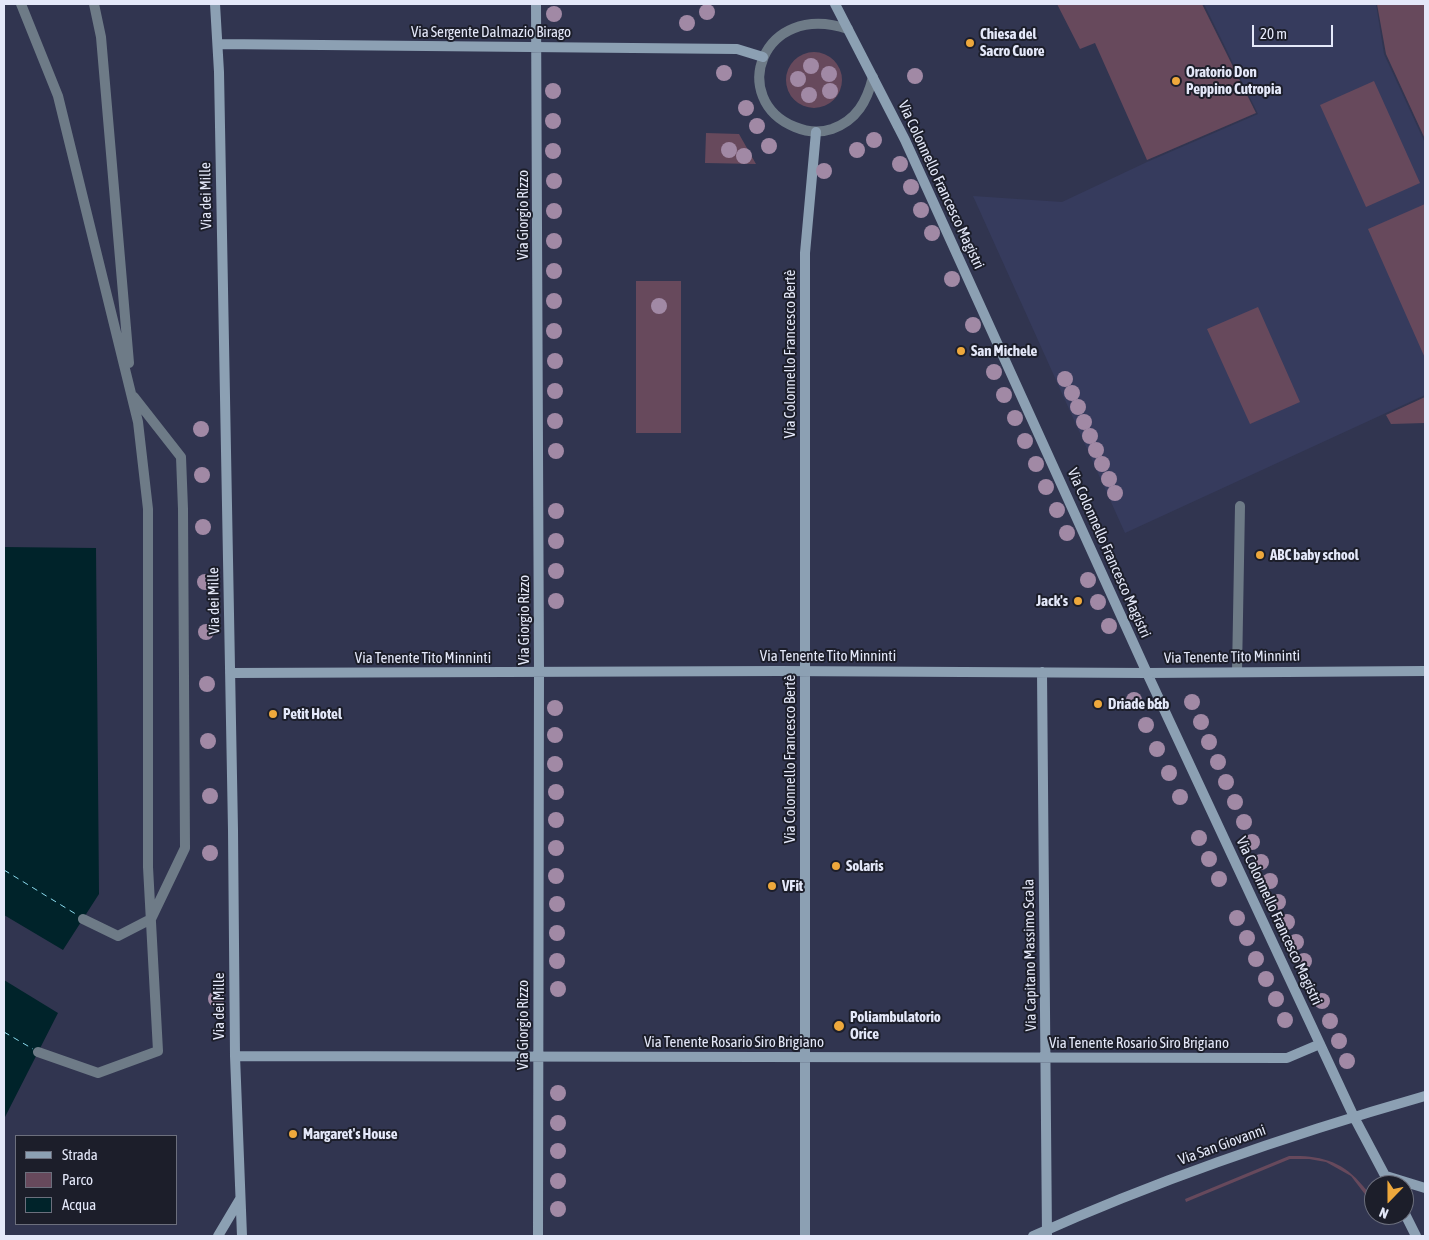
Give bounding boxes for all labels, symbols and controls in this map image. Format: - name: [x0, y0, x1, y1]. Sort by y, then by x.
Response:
- scale bar: [1254, 15, 1335, 47]
- street label: Via Sergente Dalmazio Birago: [411, 23, 571, 41]
- place label: Chiesa del Sacro Cuore: [980, 25, 1045, 60]
- text: 20 m: [1260, 25, 1287, 42]
- marker: Chiesa del Sacro Cuore: [964, 37, 976, 49]
- place label: Oratorio Don Peppino Cutropia: [1186, 63, 1281, 98]
- marker: Oratorio Don Peppino Cutropia: [1170, 75, 1182, 87]
- street label: Via Colonnello Francesco Magistri: [894, 98, 988, 272]
- street label: Via dei Mille: [196, 162, 216, 230]
- street label: Via Giorgio Rizzo: [514, 170, 532, 260]
- street label: Via Colonnello Francesco Bertè: [781, 270, 799, 438]
- place label: San Michele: [971, 342, 1037, 360]
- marker: San Michele: [955, 345, 967, 357]
- street label: Via Colonnello Francesco Magistri: [1063, 465, 1155, 641]
- place label: ABC baby school: [1270, 546, 1359, 564]
- marker: ABC baby school: [1254, 549, 1266, 561]
- street label: Via dei Mille: [204, 567, 224, 635]
- street label: Via Giorgio Rizzo: [515, 575, 533, 665]
- place label: Jack's: [1036, 592, 1068, 610]
- marker: Jack's: [1072, 595, 1084, 607]
- street label: Via Tenente Tito Minninti: [760, 647, 896, 665]
- street label: Via Tenente Tito Minninti: [1164, 647, 1300, 667]
- street label: Via Tenente Tito Minninti: [355, 649, 491, 667]
- street label: Via Colonnello Francesco Bertè: [781, 675, 799, 843]
- place label: Driade b&b: [1108, 695, 1169, 713]
- marker: Driade b&b: [1092, 698, 1104, 710]
- place label: Petit Hotel: [283, 705, 342, 723]
- marker: Petit Hotel: [267, 708, 279, 720]
- street label: Via Colonnello Francesco Magistri: [1232, 834, 1326, 1008]
- place label: Solaris: [846, 857, 883, 875]
- marker: Solaris: [830, 860, 842, 872]
- place label: VFit: [782, 877, 803, 895]
- street label: Via Capitano Massimo Scala: [1020, 879, 1040, 1031]
- marker: VFit: [766, 880, 778, 892]
- street label: Via dei Mille: [210, 972, 228, 1040]
- street label: Via Giorgio Rizzo: [514, 980, 532, 1070]
- place label: Poliambulatorio Orice: [850, 1008, 941, 1043]
- marker: Poliambulatorio Orice: [832, 1019, 846, 1033]
- street label: Via Tenente Rosario Siro Brigiano: [644, 1033, 824, 1051]
- street label: Via Tenente Rosario Siro Brigiano: [1049, 1034, 1229, 1052]
- street label: Via San Giovanni: [1176, 1121, 1268, 1169]
- place label: Margaret's House: [303, 1125, 398, 1143]
- marker: Margaret's House: [287, 1128, 299, 1140]
- legend: [15, 1135, 178, 1225]
- text: Strada: [62, 1146, 98, 1163]
- text: Parco: [62, 1171, 93, 1188]
- north arrow: [1364, 1175, 1414, 1225]
- text: Acqua: [62, 1196, 96, 1213]
- text: N: [1377, 1204, 1391, 1222]

